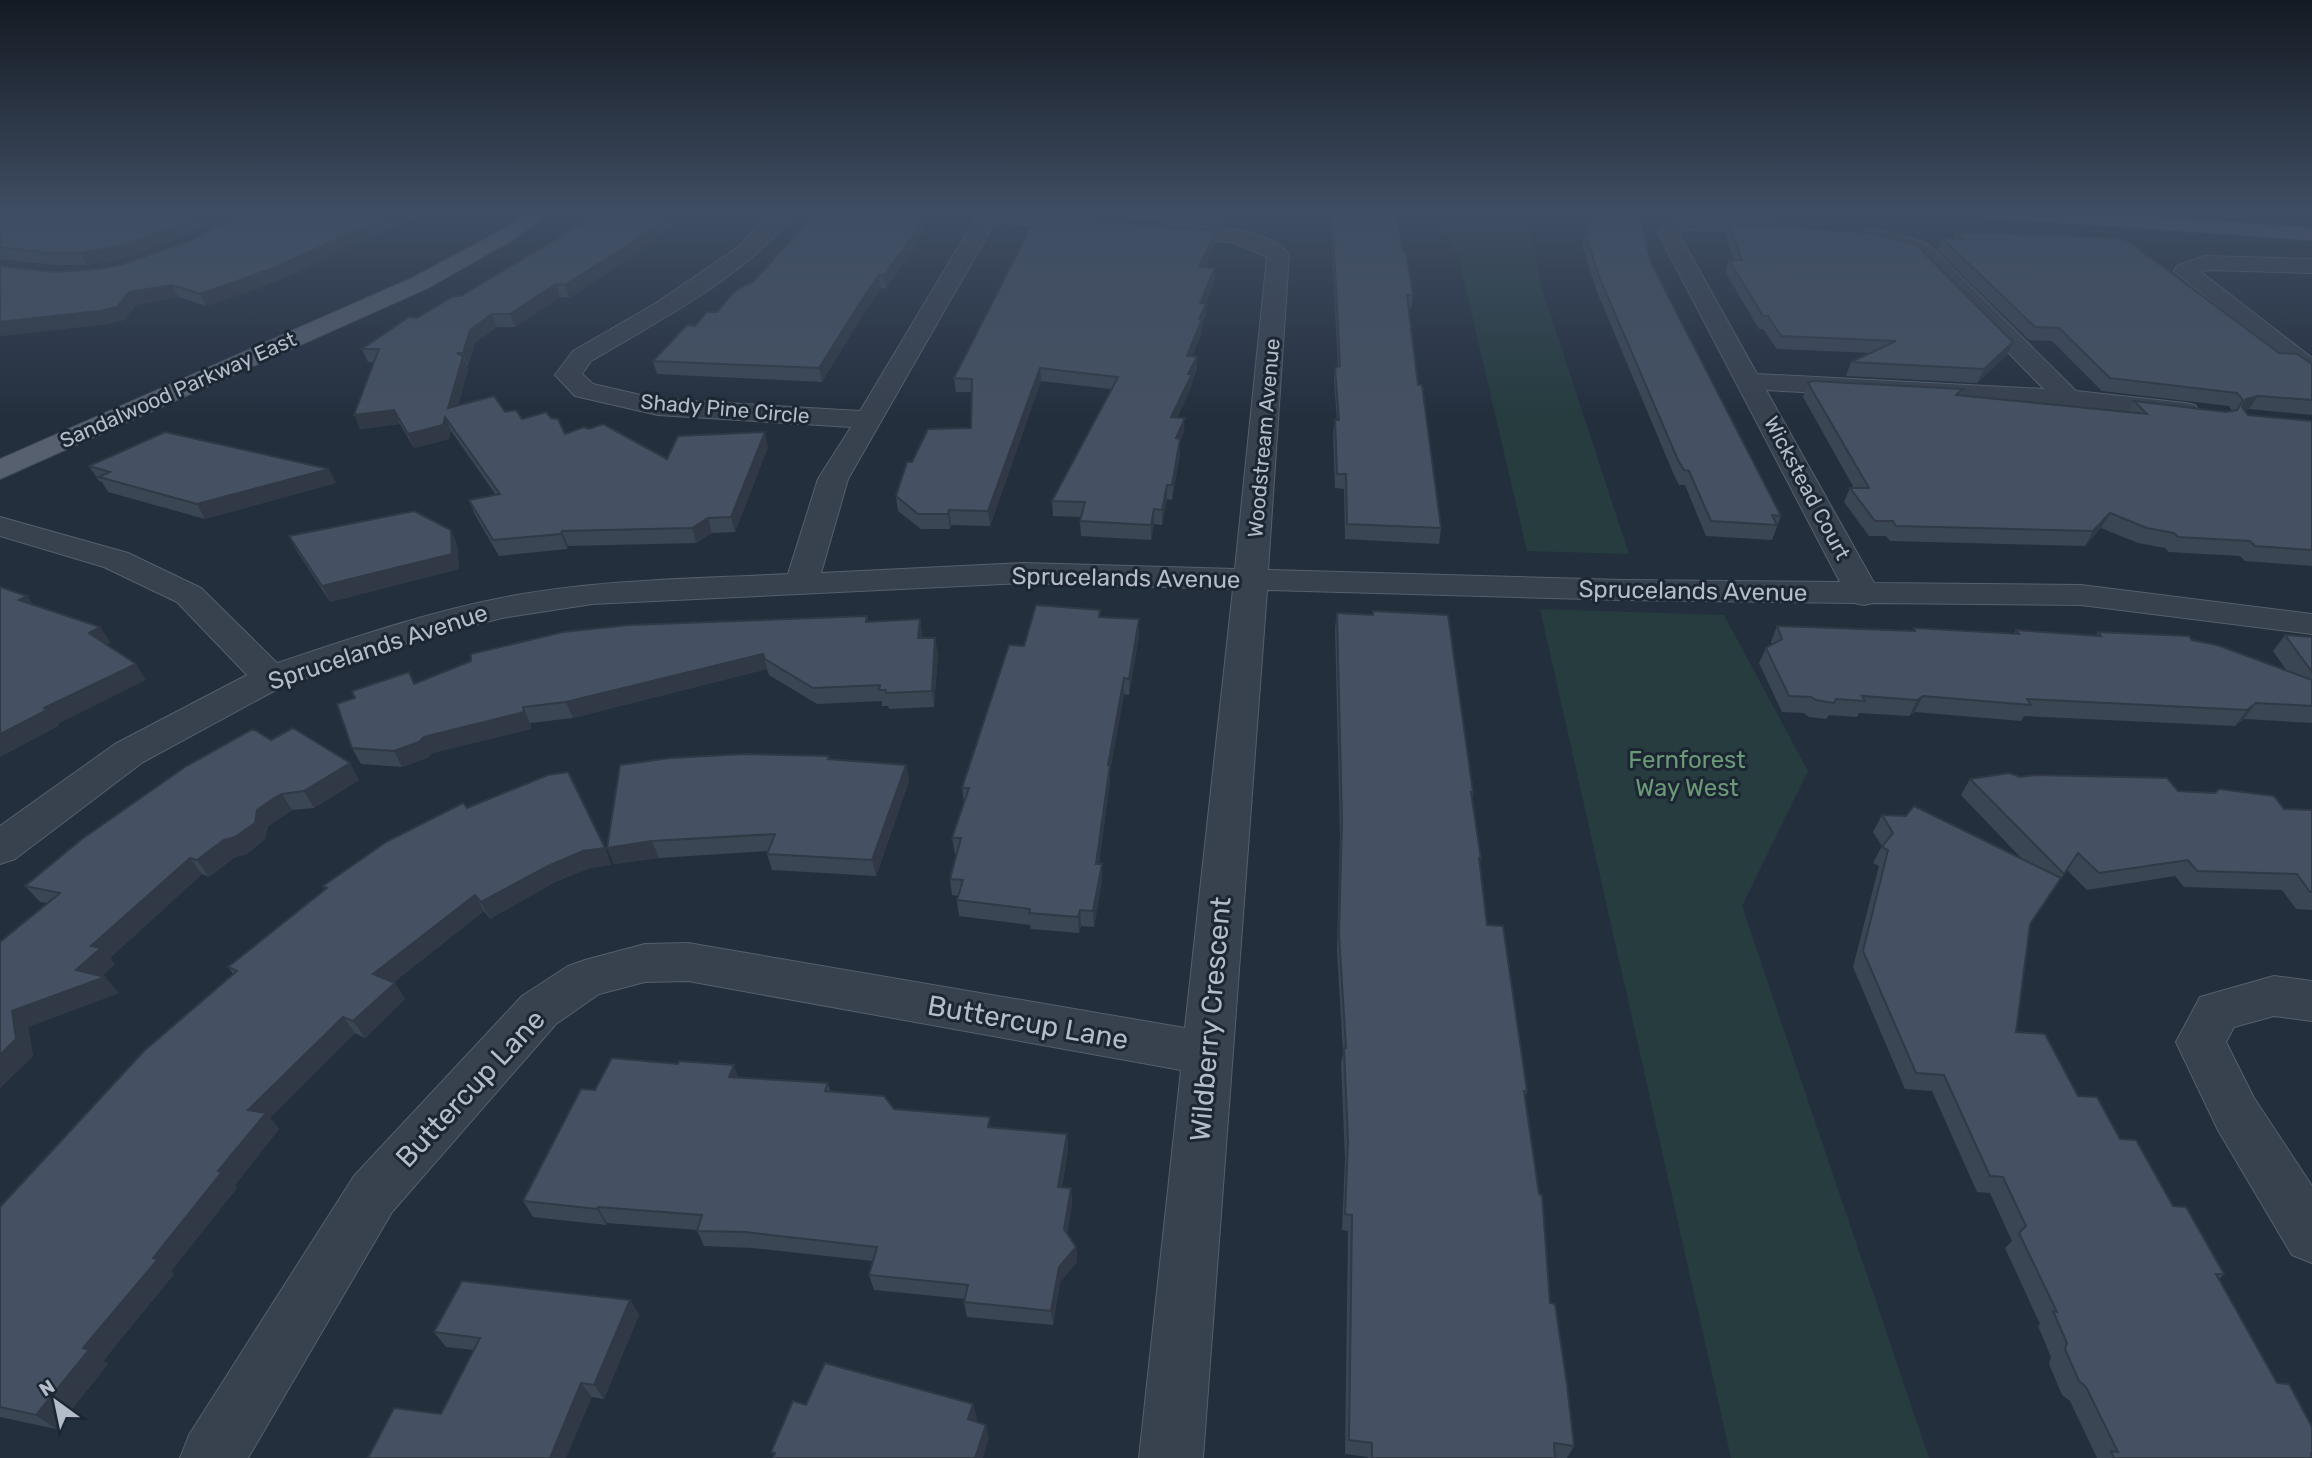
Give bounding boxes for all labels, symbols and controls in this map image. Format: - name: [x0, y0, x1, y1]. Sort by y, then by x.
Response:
- street label: Sandalwood Parkway East: [56, 326, 300, 453]
- street label: Woodstream Avenue: [1242, 337, 1285, 539]
- street label: Shady Pine Circle: [639, 389, 811, 428]
- street label: Wickstead Court: [1759, 412, 1856, 564]
- street label: Sprucelands Avenue: [1011, 562, 1241, 594]
- street label: Sprucelands Avenue: [1578, 575, 1808, 607]
- street label: Sprucelands Avenue: [265, 598, 491, 696]
- park label: Fernforest Way West: [1628, 746, 1746, 802]
- street label: Wildberry Crescent: [1183, 895, 1238, 1143]
- street label: Buttercup Lane: [925, 989, 1131, 1056]
- street label: Buttercup Lane: [389, 1003, 552, 1174]
- north arrow: [21, 1367, 91, 1437]
- text: N: [35, 1375, 59, 1402]

